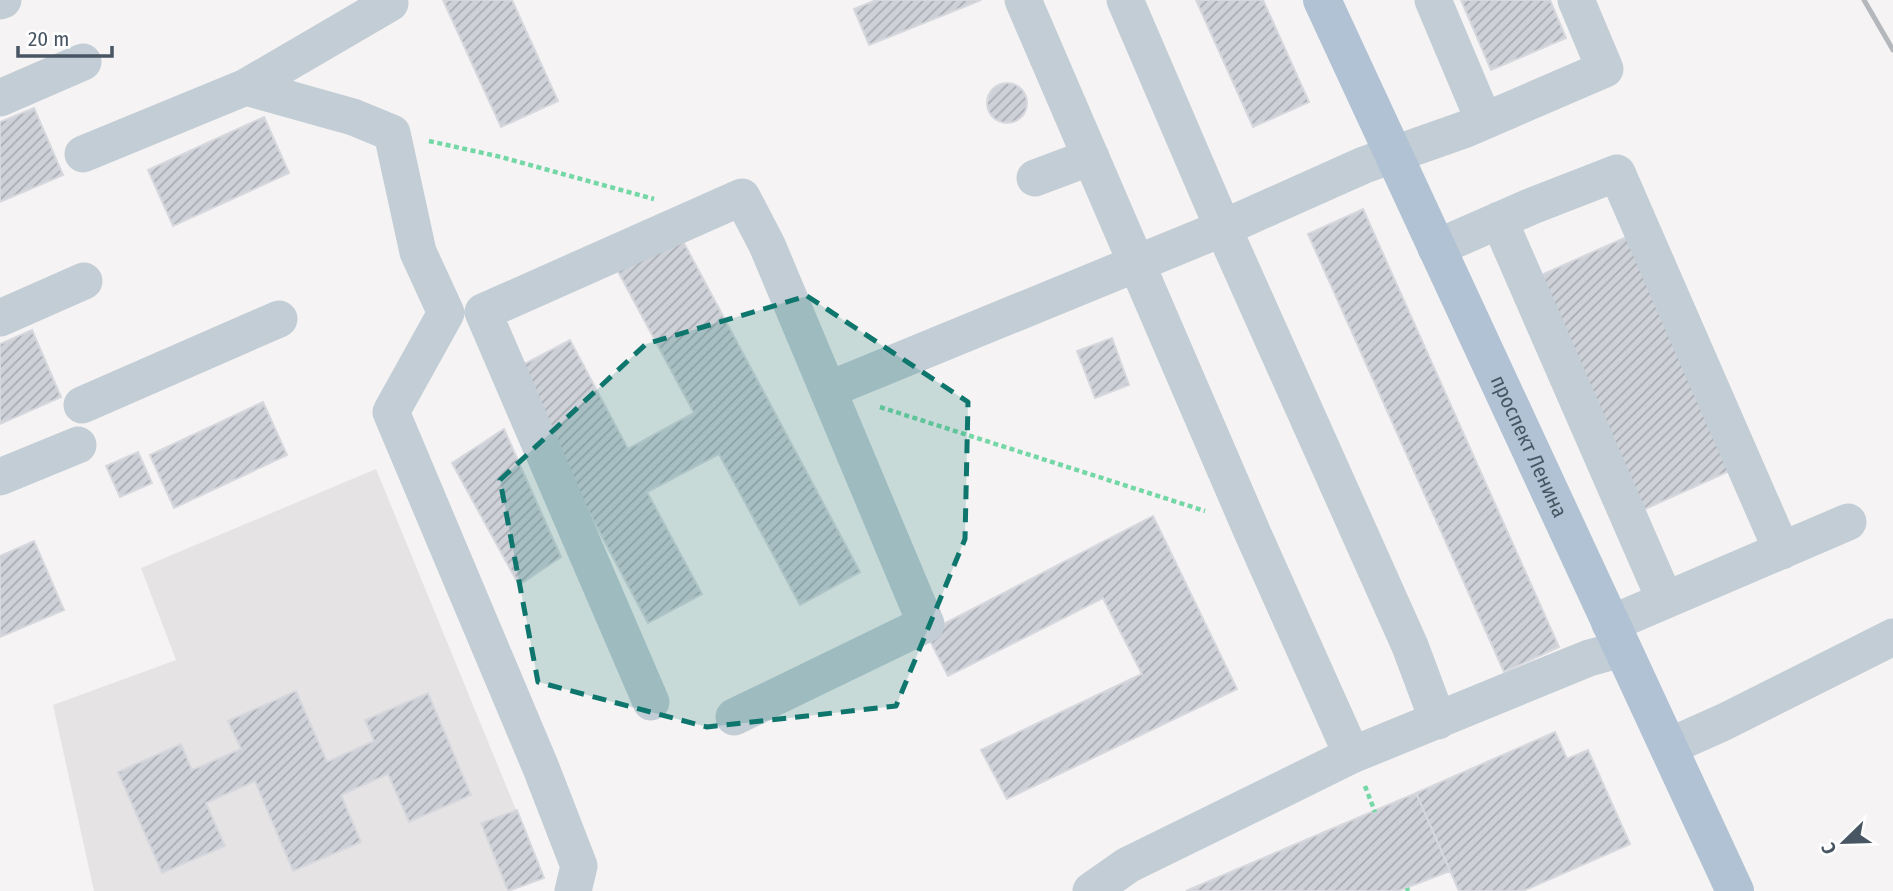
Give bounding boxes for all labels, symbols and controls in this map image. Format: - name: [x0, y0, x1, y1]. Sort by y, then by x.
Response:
- scale bar: [18, 14, 112, 58]
- text: 20 m: [28, 26, 69, 52]
- street label: проспект Ленина: [1485, 371, 1573, 522]
- north arrow: [1809, 807, 1879, 877]
- text: С: [1816, 839, 1841, 858]

